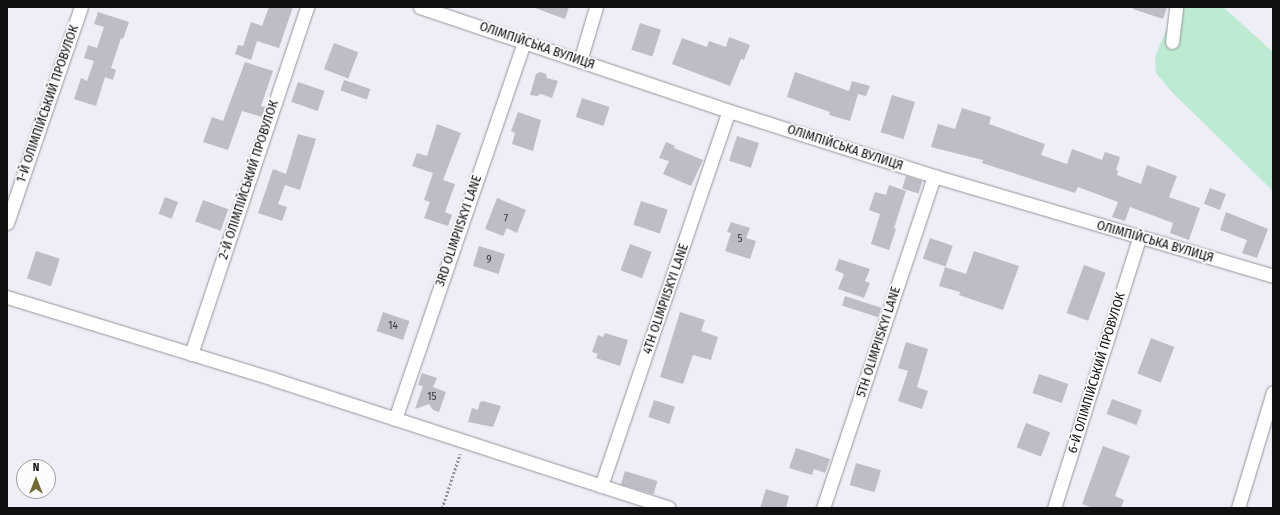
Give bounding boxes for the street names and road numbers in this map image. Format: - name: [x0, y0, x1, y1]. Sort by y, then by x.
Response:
- street label: ОЛІМПІЙСЬКА ВУЛИЦЯ: [477, 19, 597, 73]
- street label: 1-Й ОЛІМПІЙСЬКИЙ ПРОВУЛОК: [14, 23, 82, 185]
- street label: 2-Й ОЛІМПІЙСЬКИЙ ПРОВУЛОК: [216, 98, 282, 262]
- street label: ОЛІМПІЙСЬКА ВУЛИЦЯ: [785, 122, 905, 174]
- street label: 3RD OLIMPIISKYI LANE: [433, 173, 485, 289]
- street label: ОЛІМПІЙСЬКА ВУЛИЦЯ: [1095, 218, 1215, 266]
- street label: 4TH OLIMPIISKYI LANE: [640, 242, 692, 356]
- street label: 5TH OLIMPIISKYI LANE: [854, 285, 904, 399]
- street label: 6-Й ОЛІМПІЙСЬКИЙ ПРОВУЛОК: [1065, 291, 1129, 455]

